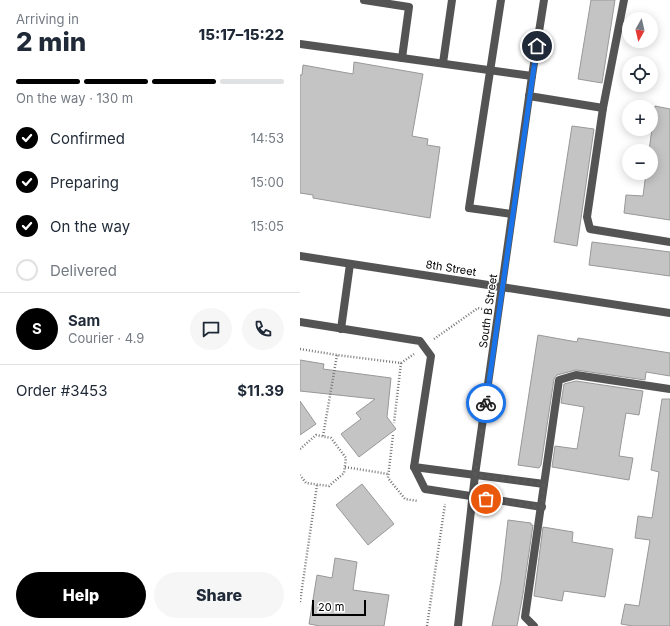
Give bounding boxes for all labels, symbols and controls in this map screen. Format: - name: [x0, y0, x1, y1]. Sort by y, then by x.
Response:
- text: Arriving in: [16, 11, 79, 27]
- north arrow: [622, 12, 658, 48]
- map controls: [622, 12, 658, 180]
- text: 15:17–15:22: [199, 25, 284, 44]
- text: 2 min: [16, 26, 86, 57]
- pin: [520, 29, 554, 63]
- icon: home: [526, 35, 548, 57]
- button: locate: [622, 56, 658, 92]
- text: On the way · 130 m: [16, 90, 133, 106]
- button: +: [622, 100, 658, 136]
- icon: check: [16, 127, 38, 149]
- text: Confirmed: [50, 129, 125, 148]
- text: 14:53: [251, 130, 284, 146]
- button: −: [622, 144, 658, 180]
- icon: check: [16, 171, 38, 193]
- text: Preparing: [50, 173, 119, 192]
- text: 15:00: [251, 174, 284, 190]
- icon: check: [16, 215, 38, 237]
- text: On the way: [50, 217, 130, 236]
- text: 15:05: [251, 218, 284, 234]
- street label: 8th Street: [425, 257, 478, 279]
- text: Delivered: [50, 261, 117, 280]
- street label: South B Street: [476, 273, 500, 349]
- button: chat: [190, 308, 232, 350]
- button: phone: [242, 308, 284, 350]
- text: Sam: [68, 311, 100, 330]
- text: S: [32, 319, 42, 338]
- text: Courier · 4.9: [68, 330, 144, 346]
- text: Order #3453: [16, 381, 108, 400]
- text: $11.39: [237, 381, 284, 400]
- courier: [466, 383, 506, 423]
- icon: bike: [475, 392, 497, 414]
- pin: [469, 482, 503, 516]
- icon: bag: [475, 488, 497, 510]
- button: Help: [16, 572, 146, 618]
- button: Share: [154, 572, 284, 618]
- scale bar: [312, 598, 366, 617]
- text: 20 m: [318, 600, 344, 614]

